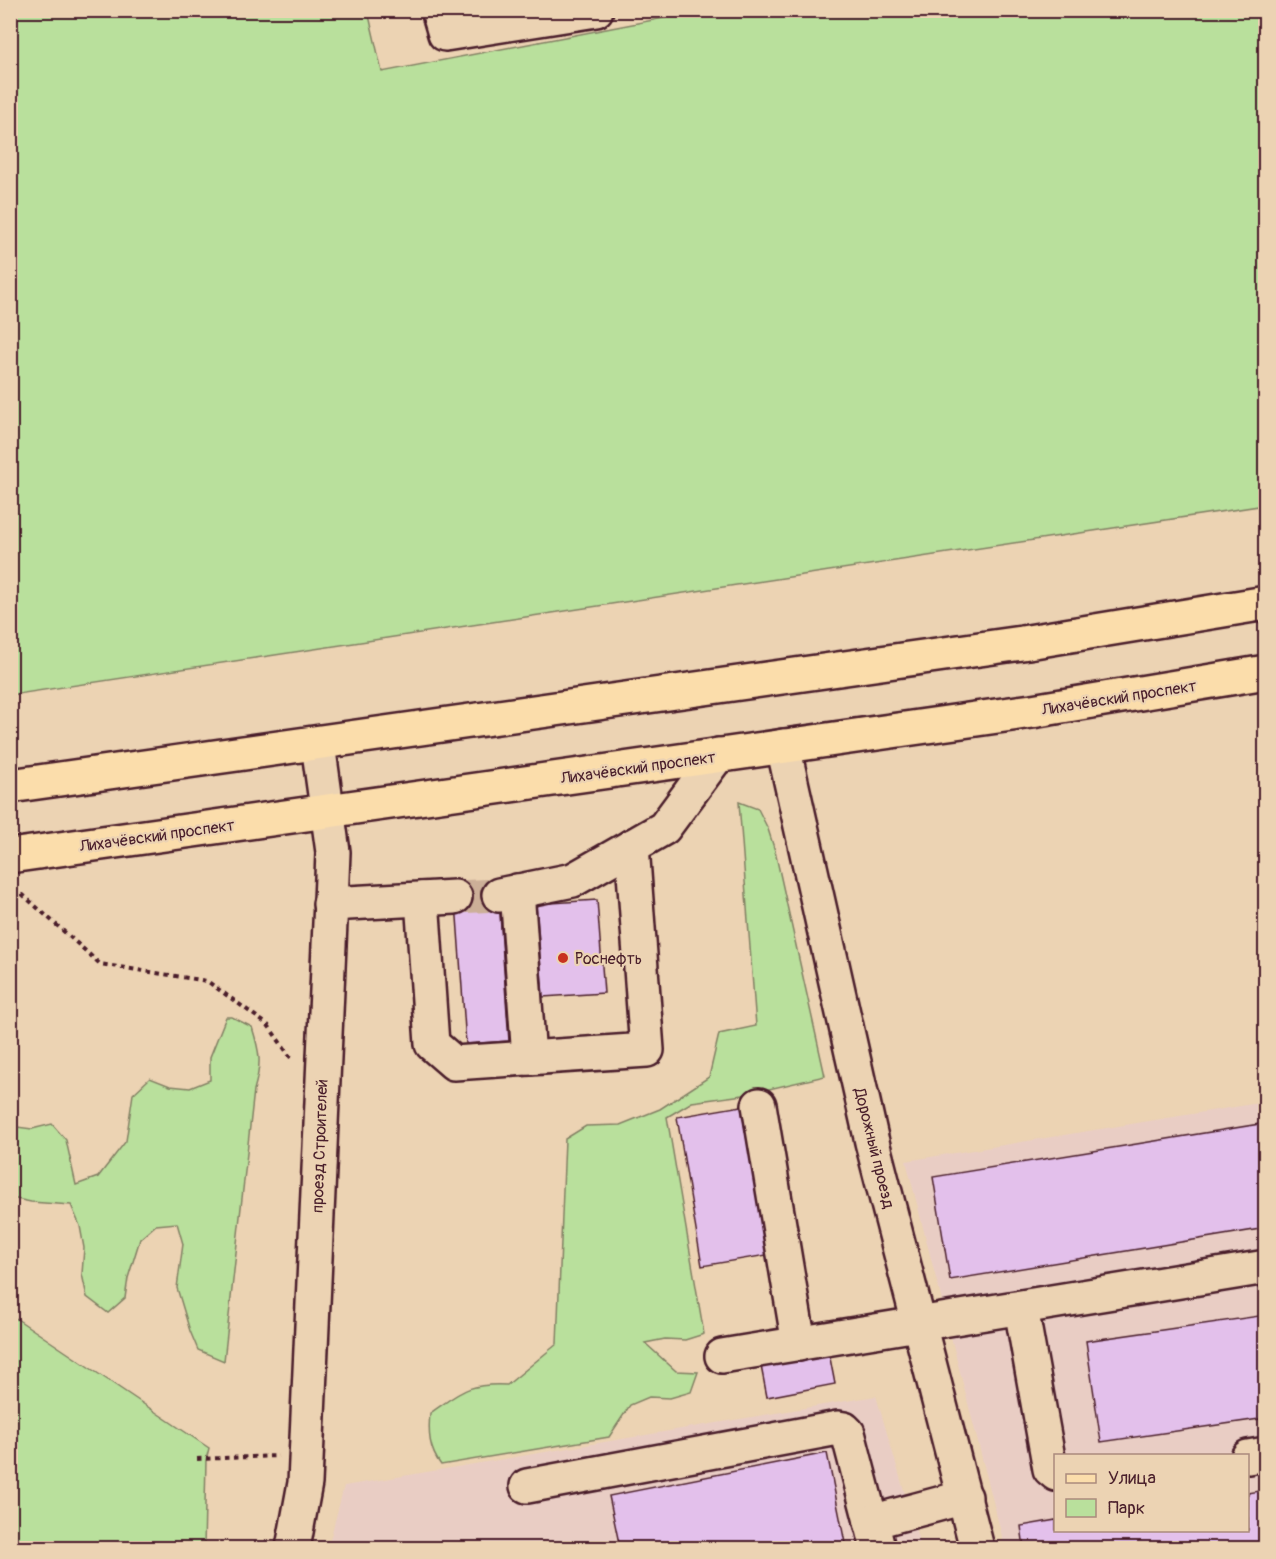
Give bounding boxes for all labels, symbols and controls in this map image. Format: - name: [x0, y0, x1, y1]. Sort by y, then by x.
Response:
- street label: Лихачёвский проспект: [1039, 676, 1198, 720]
- street label: Лихачёвский проспект: [558, 747, 717, 789]
- street label: Лихачёвский проспект: [77, 815, 236, 857]
- place label: Роснефть: [575, 949, 642, 969]
- marker: Роснефть: [556, 951, 570, 965]
- street label: проезд Строителей: [308, 1079, 332, 1213]
- street label: Дорожный проезд: [849, 1085, 899, 1211]
- legend: [1054, 1454, 1249, 1532]
- text: Улица: [1108, 1467, 1156, 1490]
- text: Парк: [1108, 1497, 1145, 1520]

